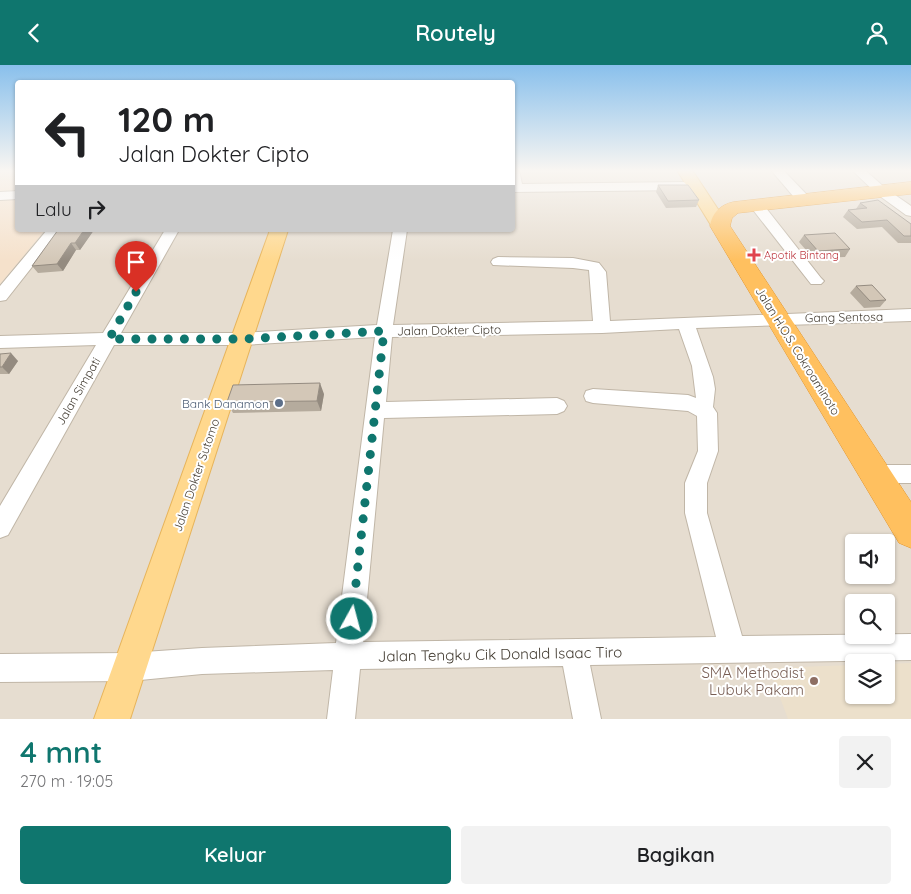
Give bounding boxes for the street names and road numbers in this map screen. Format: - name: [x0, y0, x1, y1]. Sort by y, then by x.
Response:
- street label: Jalan H.O.S. Cokroaminoto: [752, 284, 844, 418]
- street label: Gang Sentosa: [805, 309, 883, 325]
- street label: Jalan Dokter Cipto: [397, 322, 501, 338]
- street label: Jalan Simpati: [53, 354, 103, 428]
- street label: Jalan Dokter Sutomo: [170, 417, 222, 533]
- street label: Jalan Tengku Cik Donald Isaac Tiro: [378, 642, 622, 666]

